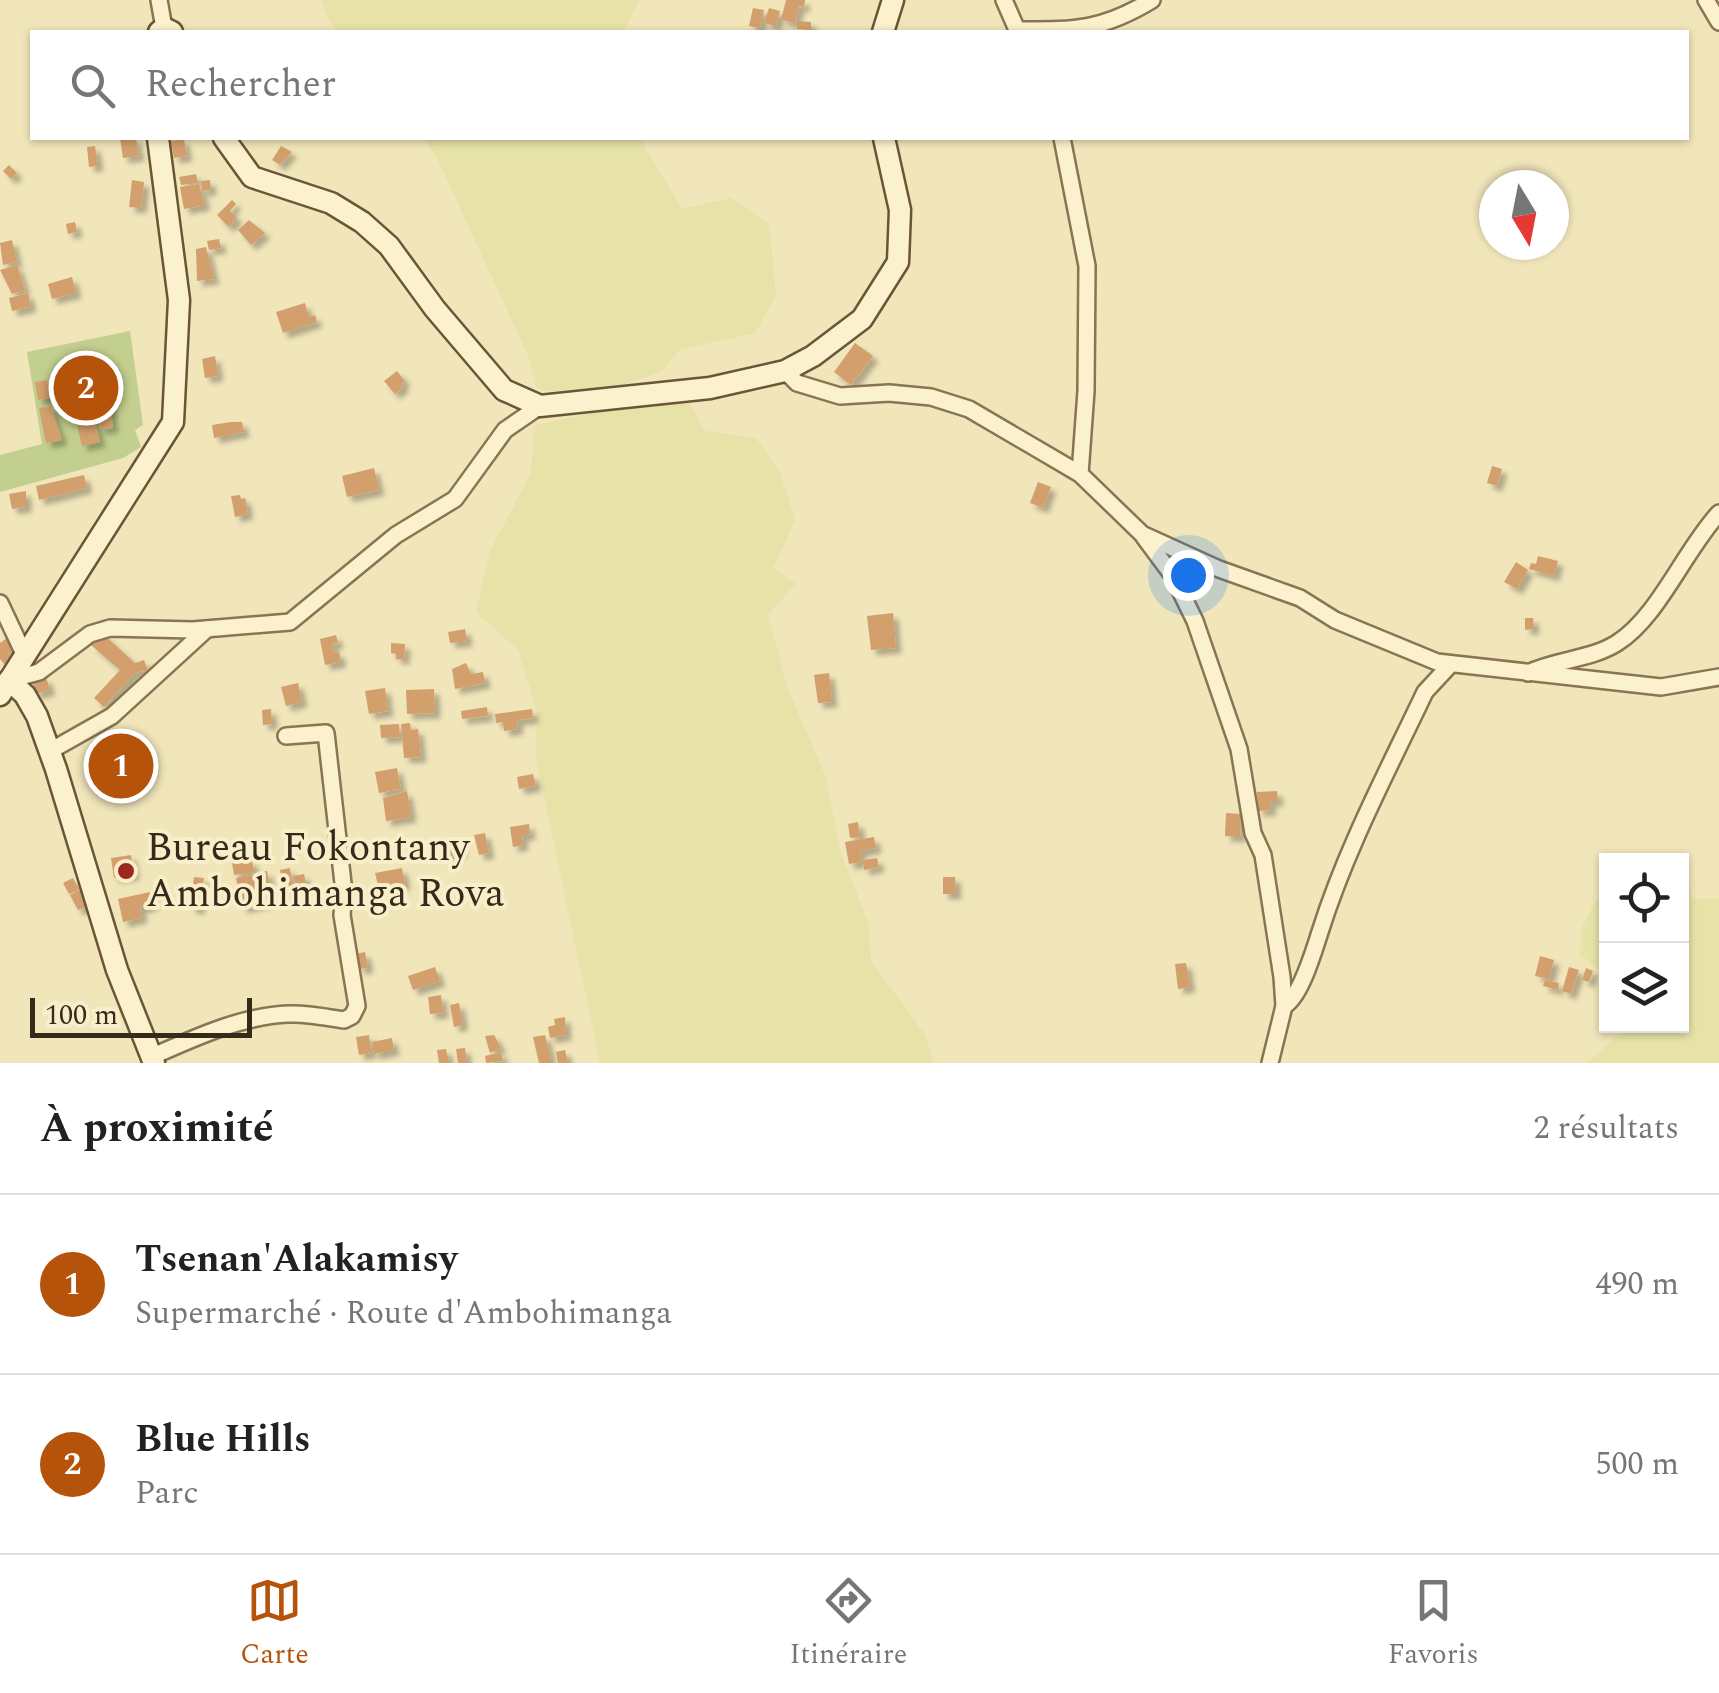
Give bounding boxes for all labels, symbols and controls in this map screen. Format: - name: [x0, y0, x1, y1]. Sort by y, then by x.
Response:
- search box: [30, 30, 1689, 140]
- text: Rechercher: [145, 56, 336, 114]
- icon: search: [65, 58, 120, 113]
- north arrow: [1479, 170, 1569, 260]
- pin: 2: [54, 350, 118, 426]
- your location: [1163, 550, 1214, 601]
- pin: 1: [88, 728, 154, 804]
- place label: Bureau Fokontany Ambohimanga Rova: [146, 818, 505, 925]
- map controls: [1599, 853, 1689, 1033]
- button: locate: [1599, 853, 1689, 943]
- marker: Bureau Fokontany Ambohimanga Rova: [115, 860, 137, 882]
- button: layers: [1599, 943, 1689, 1033]
- scale bar: [30, 993, 252, 1038]
- text: 100 m: [45, 994, 118, 1037]
- text: À proximité: [40, 1097, 273, 1160]
- text: 2 résultats: [1533, 1104, 1679, 1153]
- text: Tsenan'Alakamisy: [135, 1231, 457, 1289]
- text: 1: [64, 1260, 81, 1309]
- text: 490 m: [1595, 1260, 1679, 1309]
- text: Supermarché · Route d'Ambohimanga: [135, 1289, 672, 1338]
- text: Blue Hills: [135, 1411, 311, 1469]
- text: 2: [64, 1440, 81, 1489]
- text: 500 m: [1595, 1440, 1679, 1489]
- text: Parc: [135, 1469, 198, 1518]
- tab: Carte: [240, 1573, 309, 1676]
- tab: Itinéraire: [789, 1573, 907, 1676]
- tab: Favoris: [1388, 1573, 1479, 1676]

